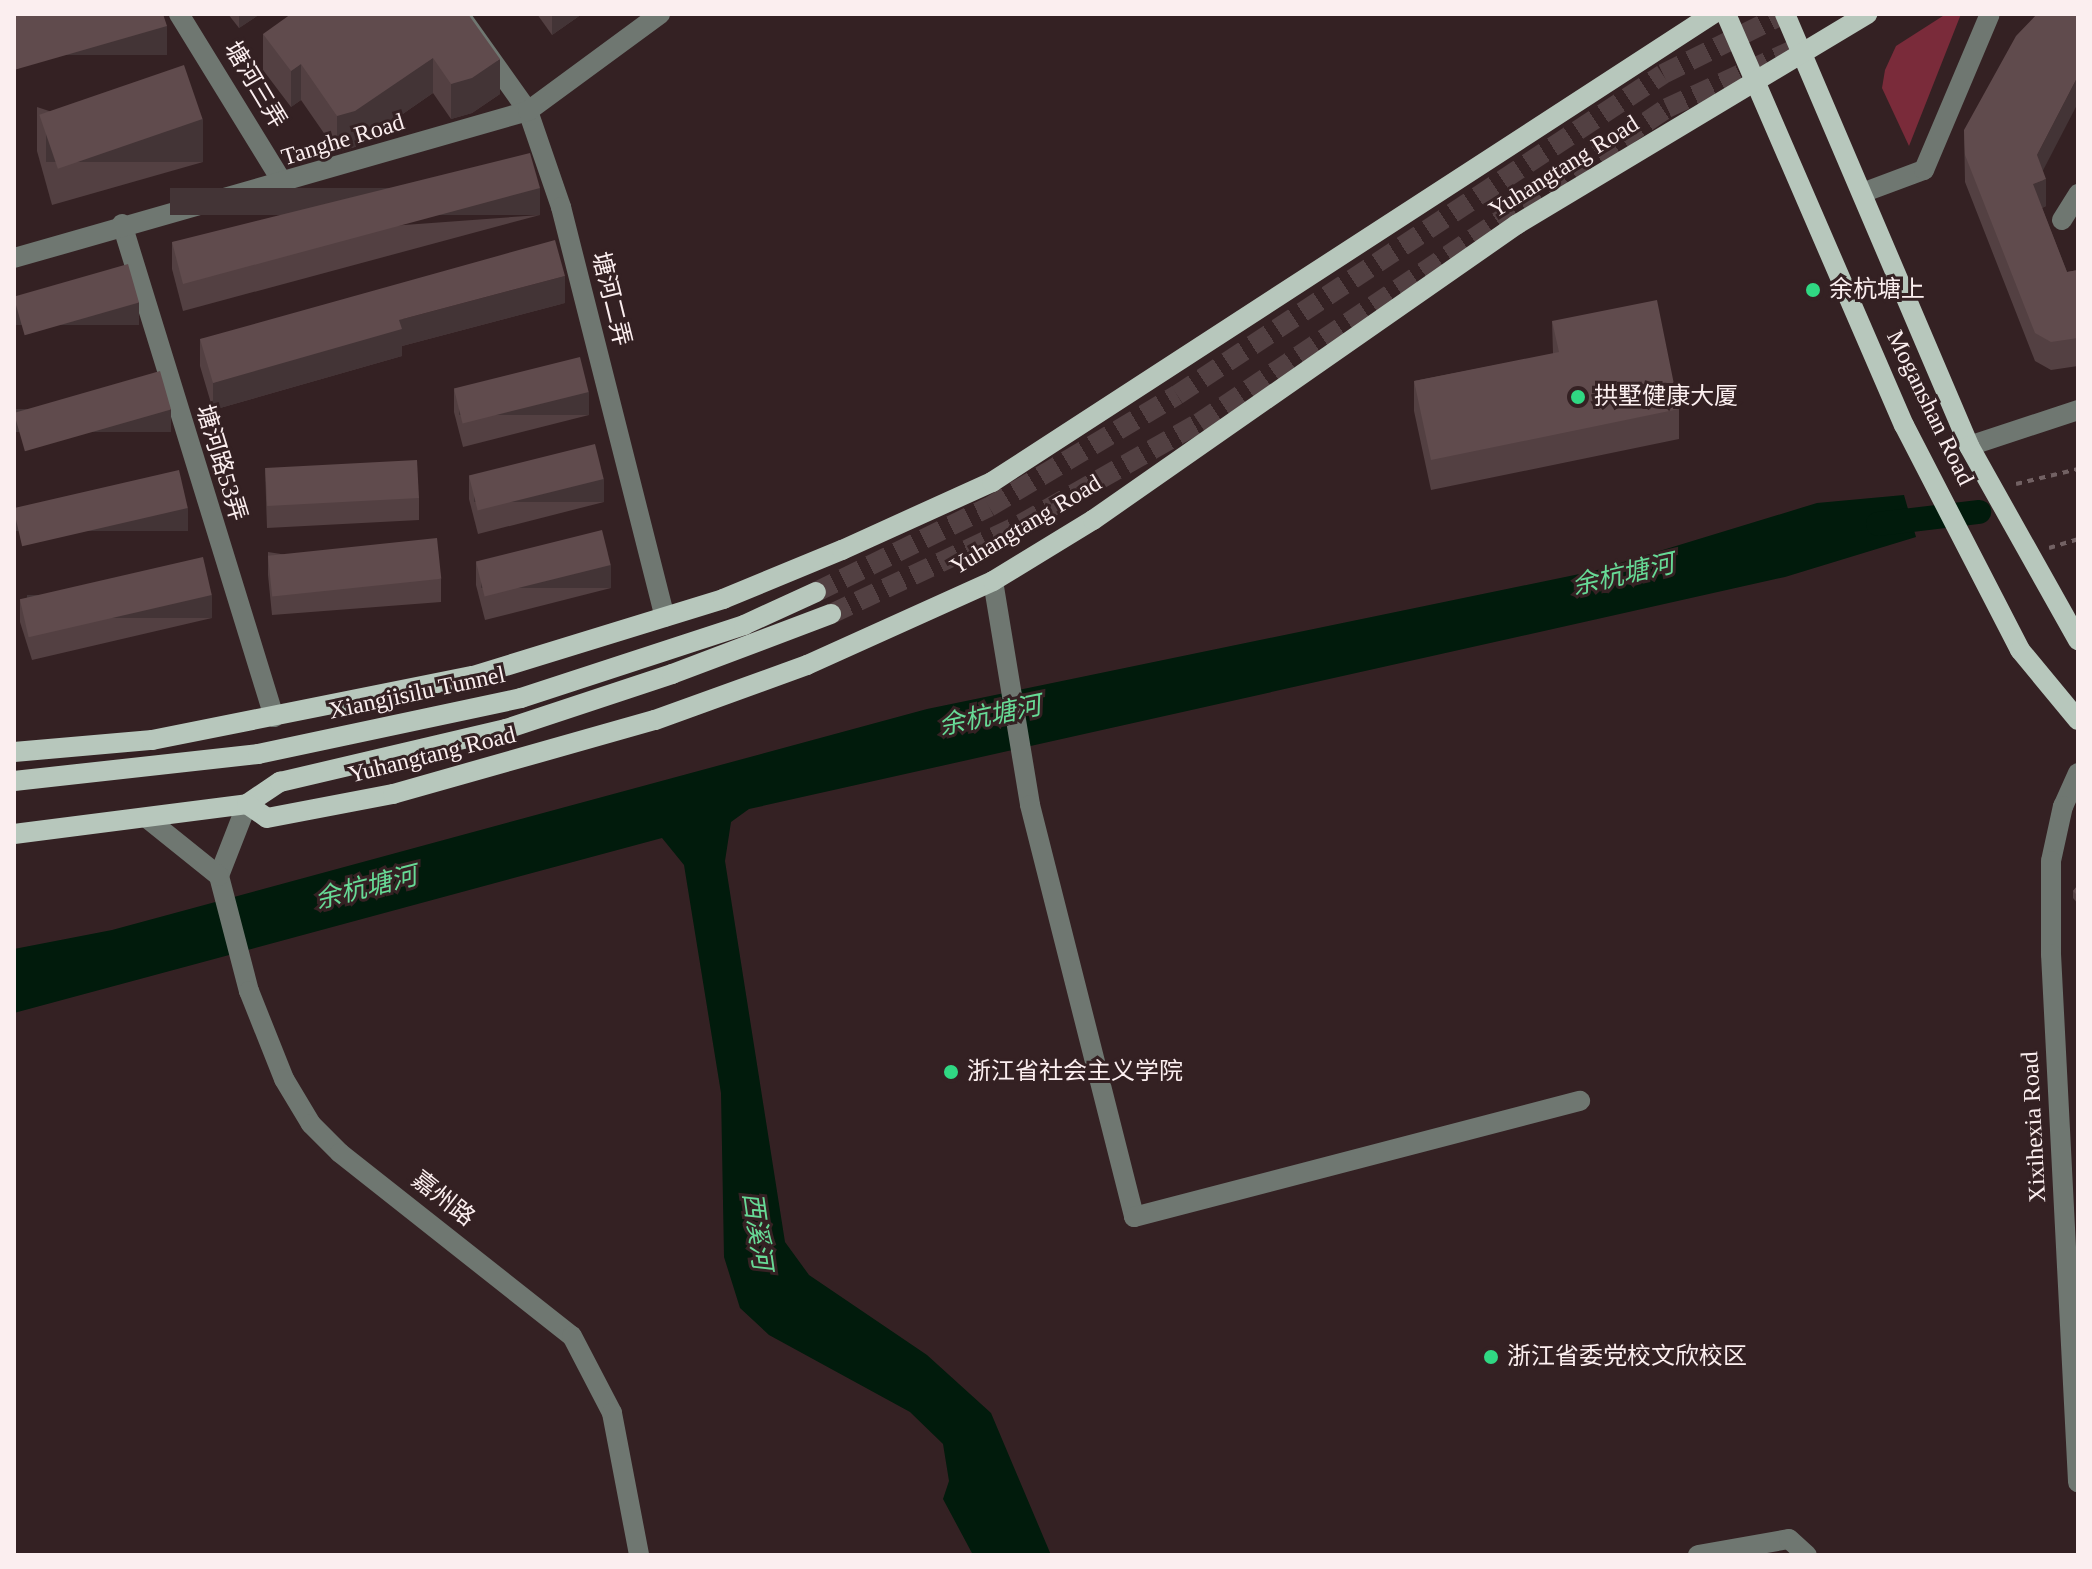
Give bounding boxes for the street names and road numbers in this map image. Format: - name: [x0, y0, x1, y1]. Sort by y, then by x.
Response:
- street label: 塘河三弄: [218, 36, 292, 134]
- street label: Tanghe Road: [278, 108, 408, 172]
- street label: Yuhangtang Road: [1484, 109, 1644, 225]
- street label: 塘河二弄: [585, 249, 637, 349]
- street label: Moganshan Road: [1880, 326, 1980, 490]
- street label: 塘河路53弄: [190, 401, 252, 525]
- street label: Yuhangtang Road: [945, 469, 1107, 581]
- street label: Xiangjisilu Tunnel: [326, 660, 508, 726]
- street label: Yuhangtang Road: [345, 720, 519, 790]
- street label: Xixihexia Road: [2016, 1051, 2052, 1203]
- street label: 嘉州路: [406, 1165, 480, 1233]

